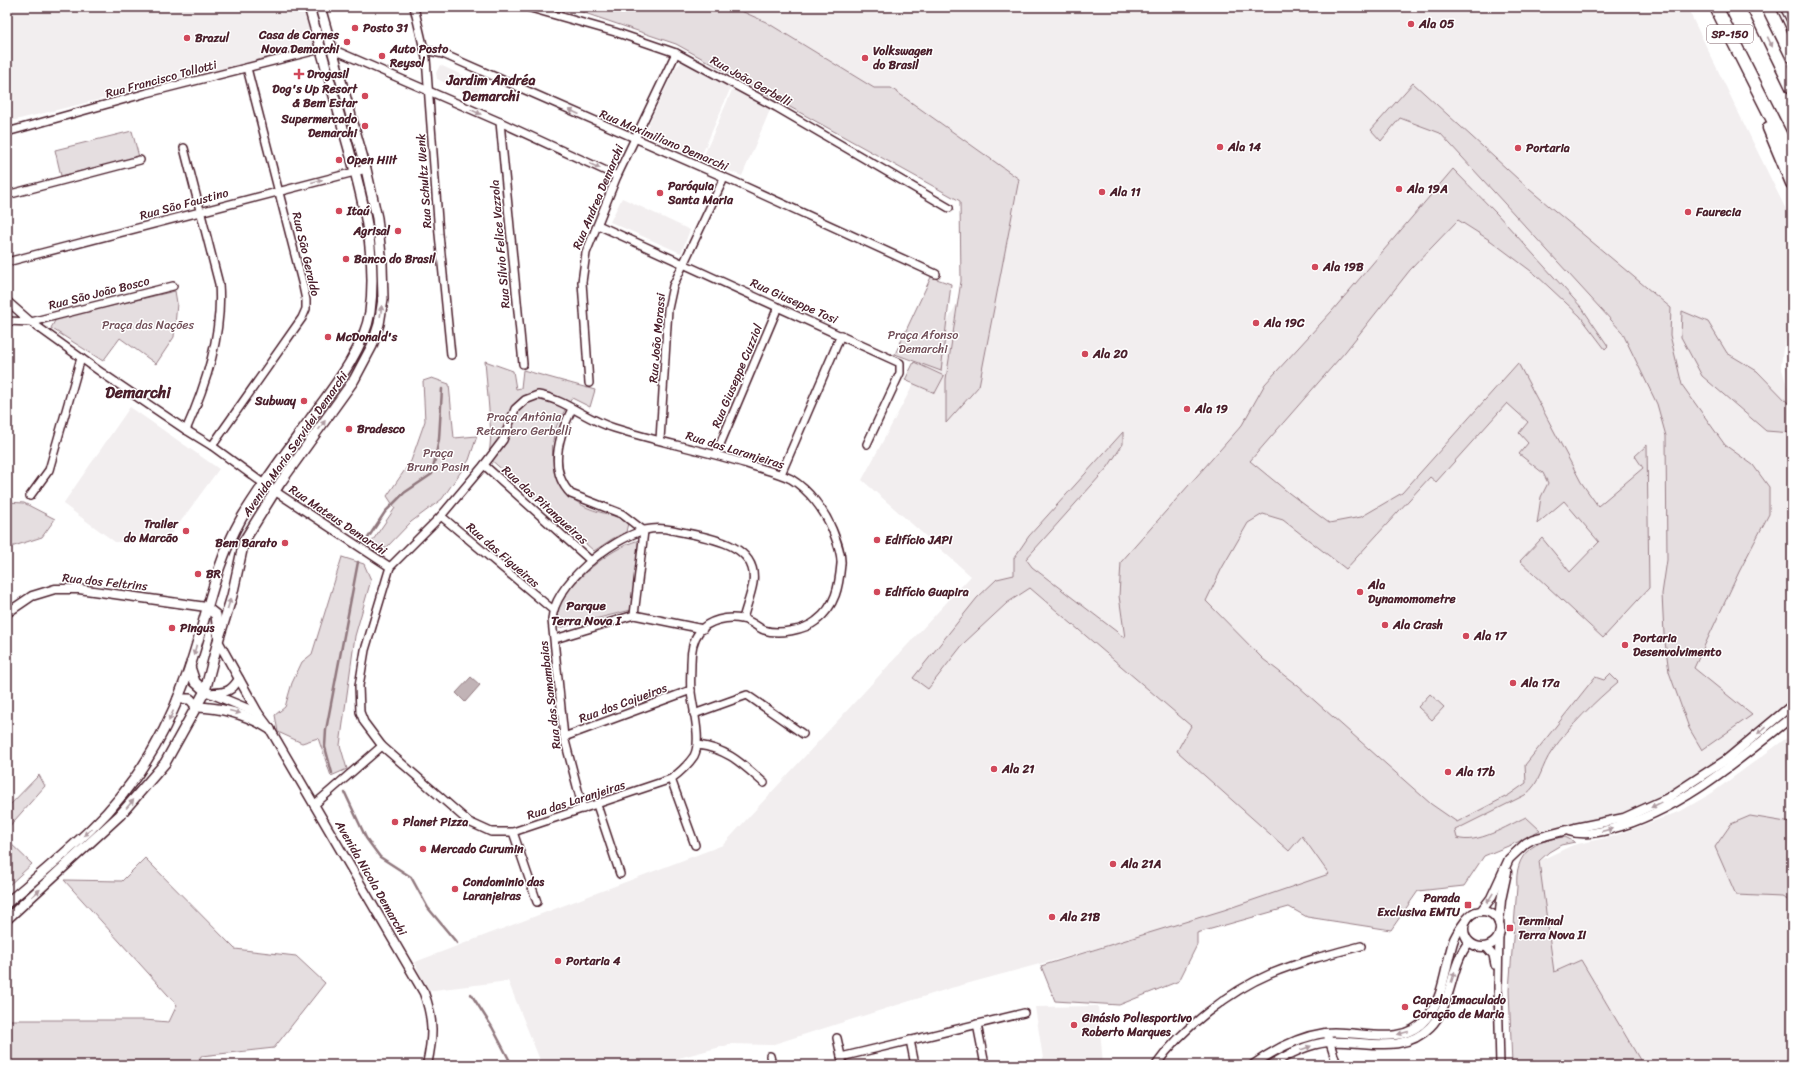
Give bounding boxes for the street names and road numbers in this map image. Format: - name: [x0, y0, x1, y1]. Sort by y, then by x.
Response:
- road number: SP-150: [1707, 25, 1753, 43]
- street label: Rua João Gerbelli: [706, 49, 797, 113]
- street label: Rua Francisco Tollotti: [103, 53, 220, 104]
- street label: Rua Maximiliano Demarchi: [596, 103, 733, 177]
- street label: Rua Schultz Wenk: [410, 132, 438, 229]
- street label: Rua Andrea Demarchi: [566, 140, 630, 253]
- street label: Rua Sílvio Felice Vazzola: [483, 179, 517, 309]
- street label: Rua São Faustino: [137, 182, 231, 226]
- street label: Rua São Geraldo: [286, 210, 326, 298]
- street label: Rua São João Bosco: [46, 270, 152, 316]
- street label: Rua Giuseppe Tosi: [747, 272, 842, 330]
- street label: Rua João Morassi: [642, 291, 672, 384]
- street label: Rua Giuseppe Cuzziol: [705, 320, 769, 432]
- street label: Avenida Maria Servidei Demarchi: [236, 366, 354, 522]
- street label: Rua das Laranjeiras: [683, 425, 788, 476]
- street label: Rua das Pitangueiras: [497, 460, 594, 550]
- street label: Rua Mateus Demarchi: [284, 479, 392, 561]
- street label: Rua das Figueiras: [461, 517, 545, 594]
- street label: Rua dos Feltrins: [61, 567, 149, 597]
- street label: Rua das Samambaias: [532, 640, 568, 750]
- street label: Rua dos Cajueiros: [576, 677, 671, 729]
- street label: Rua das Laranjeiras: [524, 774, 628, 826]
- street label: Avenida Nicola Demarchi: [328, 815, 413, 940]

